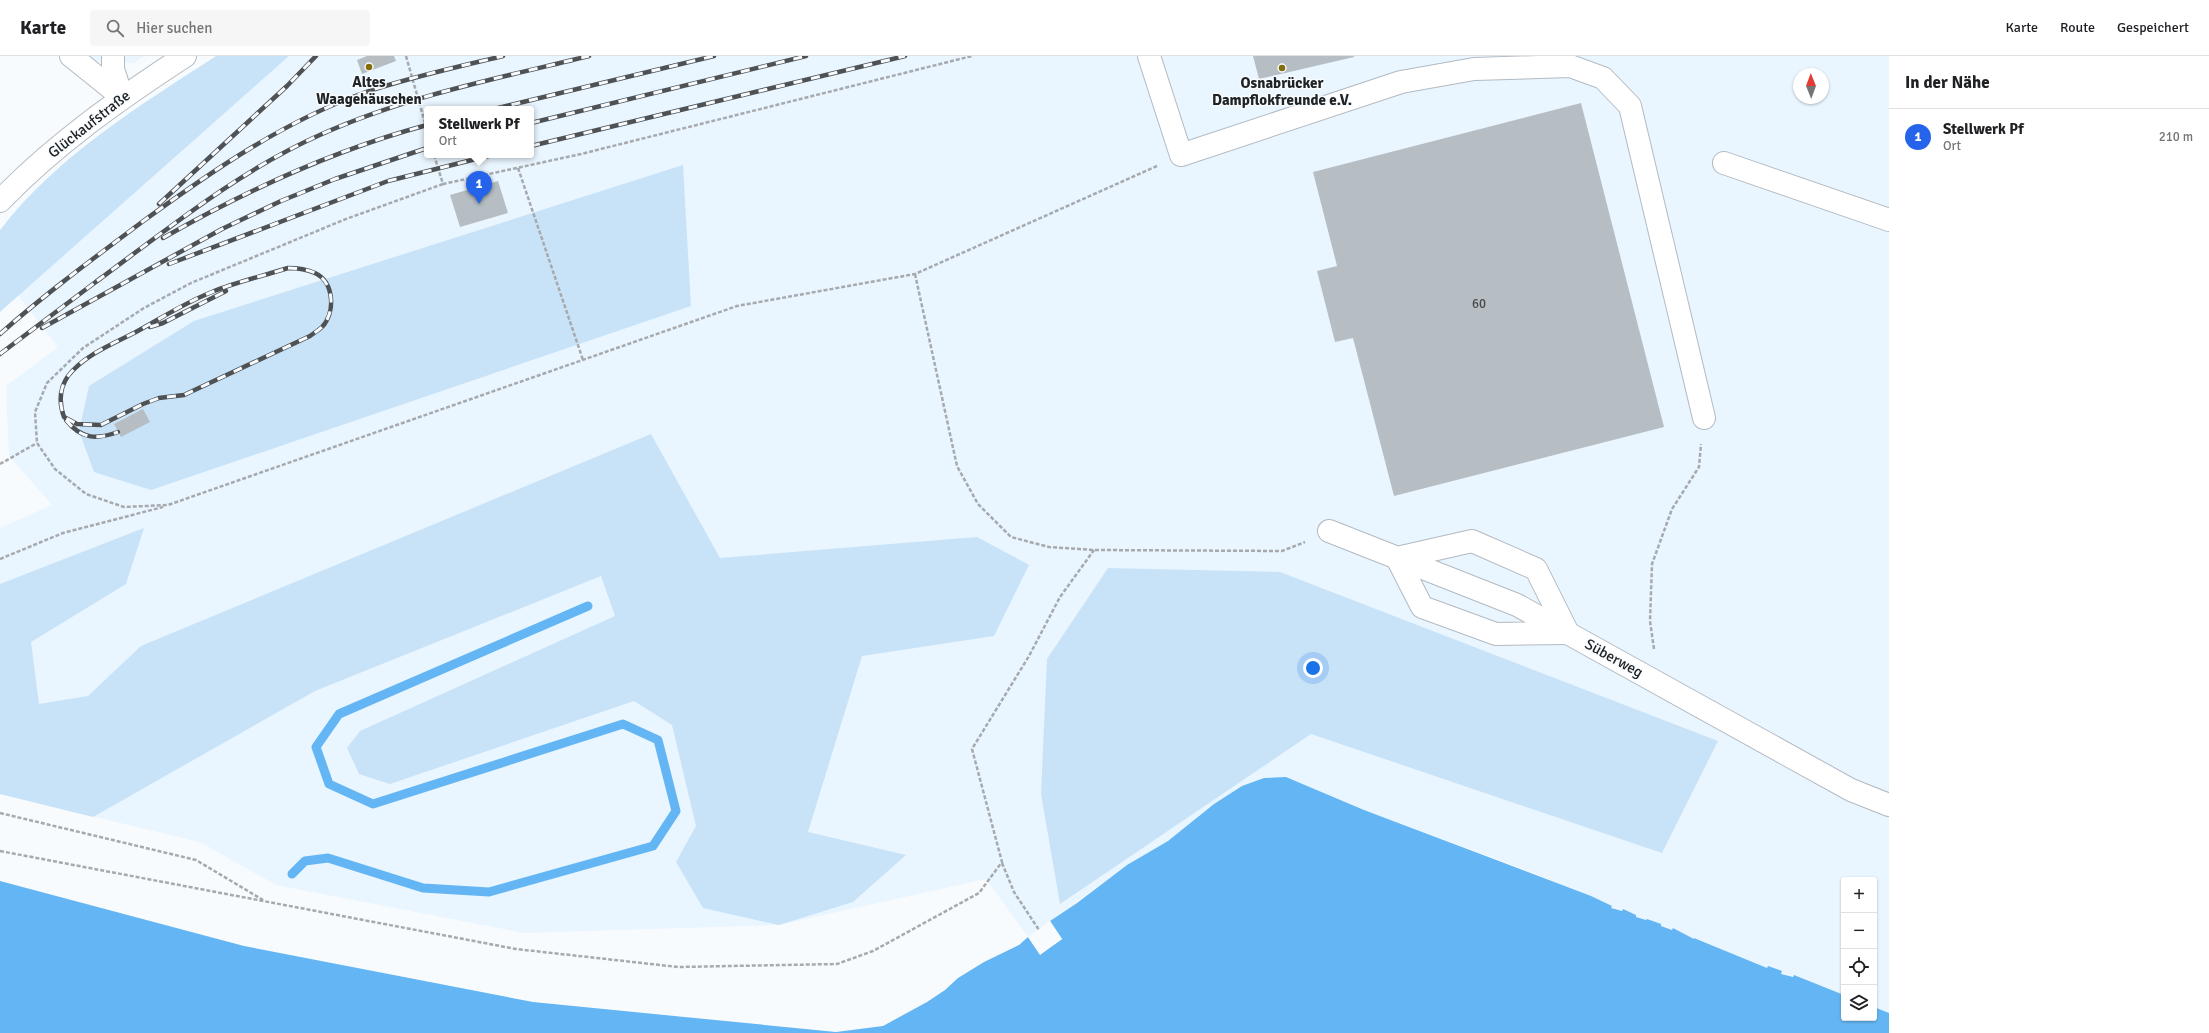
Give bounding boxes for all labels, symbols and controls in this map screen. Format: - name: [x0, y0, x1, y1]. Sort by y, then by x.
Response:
- search box: [90, 10, 370, 46]
- text: Karte: [20, 16, 66, 40]
- icon: search: [104, 17, 126, 39]
- text: Hier suchen: [136, 19, 212, 37]
- text: Karte: [2005, 19, 2038, 36]
- text: Route: [2060, 19, 2095, 36]
- text: Gespeichert: [2117, 19, 2189, 36]
- marker: Altes Waagehäuschen: [364, 62, 374, 72]
- marker: Osnabrücker Dampflokfreunde e.V.: [1277, 63, 1287, 73]
- north arrow: [1793, 68, 1829, 104]
- text: In der Nähe: [1905, 72, 1990, 93]
- place label: Altes Waagehäuschen: [316, 73, 422, 108]
- place label: Osnabrücker Dampflokfreunde e.V.: [1212, 74, 1352, 109]
- street label: Glückaufstraße: [44, 86, 134, 162]
- popup: [424, 106, 534, 158]
- text: Stellwerk Pf: [439, 115, 519, 133]
- text: Stellwerk Pf: [1943, 120, 2024, 138]
- text: 1: [1914, 129, 1922, 145]
- text: 210 m: [2159, 129, 2193, 145]
- text: Ort: [439, 133, 457, 149]
- text: Ort: [1943, 138, 1961, 154]
- pin: 1: [466, 171, 492, 204]
- house number: 60: [1472, 296, 1486, 312]
- street label: Süberweg: [1582, 635, 1646, 681]
- your location: [1303, 658, 1323, 678]
- map controls: [1841, 877, 1877, 1021]
- button: +: [1841, 877, 1877, 913]
- button: −: [1841, 913, 1877, 949]
- button: locate: [1841, 949, 1877, 985]
- button: layers: [1841, 985, 1877, 1021]

